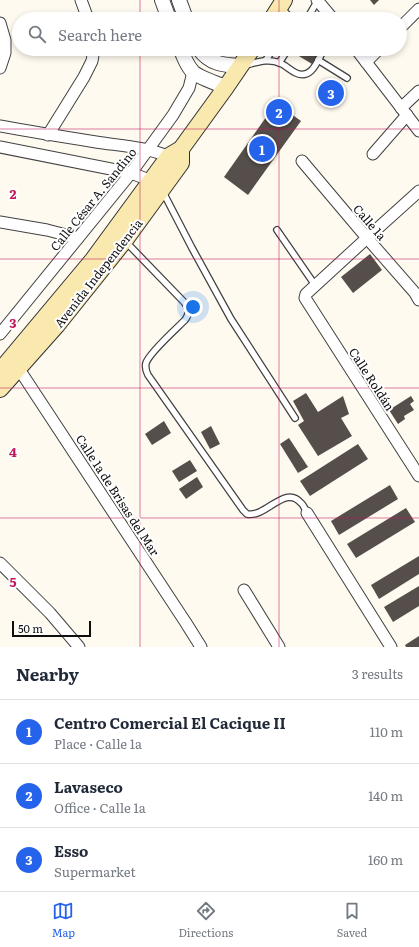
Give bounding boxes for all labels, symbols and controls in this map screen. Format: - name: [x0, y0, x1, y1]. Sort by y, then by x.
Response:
- search box: [12, 12, 407, 56]
- icon: search: [26, 23, 48, 45]
- text: Search here: [58, 23, 142, 46]
- pin: 3: [318, 78, 344, 108]
- pin: 2: [266, 97, 292, 127]
- pin: 1: [249, 134, 275, 164]
- street label: Calle César A. Sandino: [46, 143, 140, 255]
- text: 2: [10, 184, 17, 203]
- street label: Calle 1a: [349, 200, 391, 244]
- street label: Avenida Independencia: [50, 214, 147, 331]
- your location: [183, 297, 203, 317]
- text: 3: [9, 313, 17, 332]
- street label: Calle Roldán: [345, 344, 399, 414]
- street label: Calle 1a de Brisas del Mar: [72, 431, 164, 560]
- text: 4: [9, 442, 17, 461]
- text: 5: [9, 572, 17, 591]
- scale bar: [12, 619, 91, 638]
- text: 50 m: [18, 620, 43, 636]
- text: Nearby: [16, 661, 79, 686]
- text: 3 results: [352, 664, 403, 683]
- text: Centro Comercial El Cacique II: [54, 711, 286, 734]
- text: 1: [26, 722, 32, 741]
- text: 110 m: [370, 722, 403, 741]
- text: Place · Calle 1a: [54, 734, 142, 753]
- text: Lavaseco: [54, 775, 123, 798]
- text: 2: [26, 786, 32, 805]
- text: 140 m: [368, 786, 403, 805]
- text: Office · Calle 1a: [54, 798, 146, 817]
- text: Esso: [54, 839, 88, 862]
- text: 3: [25, 850, 33, 869]
- text: 160 m: [368, 850, 403, 869]
- text: Supermarket: [54, 862, 136, 881]
- tab: Map: [52, 900, 75, 940]
- tab: Directions: [178, 900, 233, 940]
- tab: Saved: [337, 900, 367, 940]

